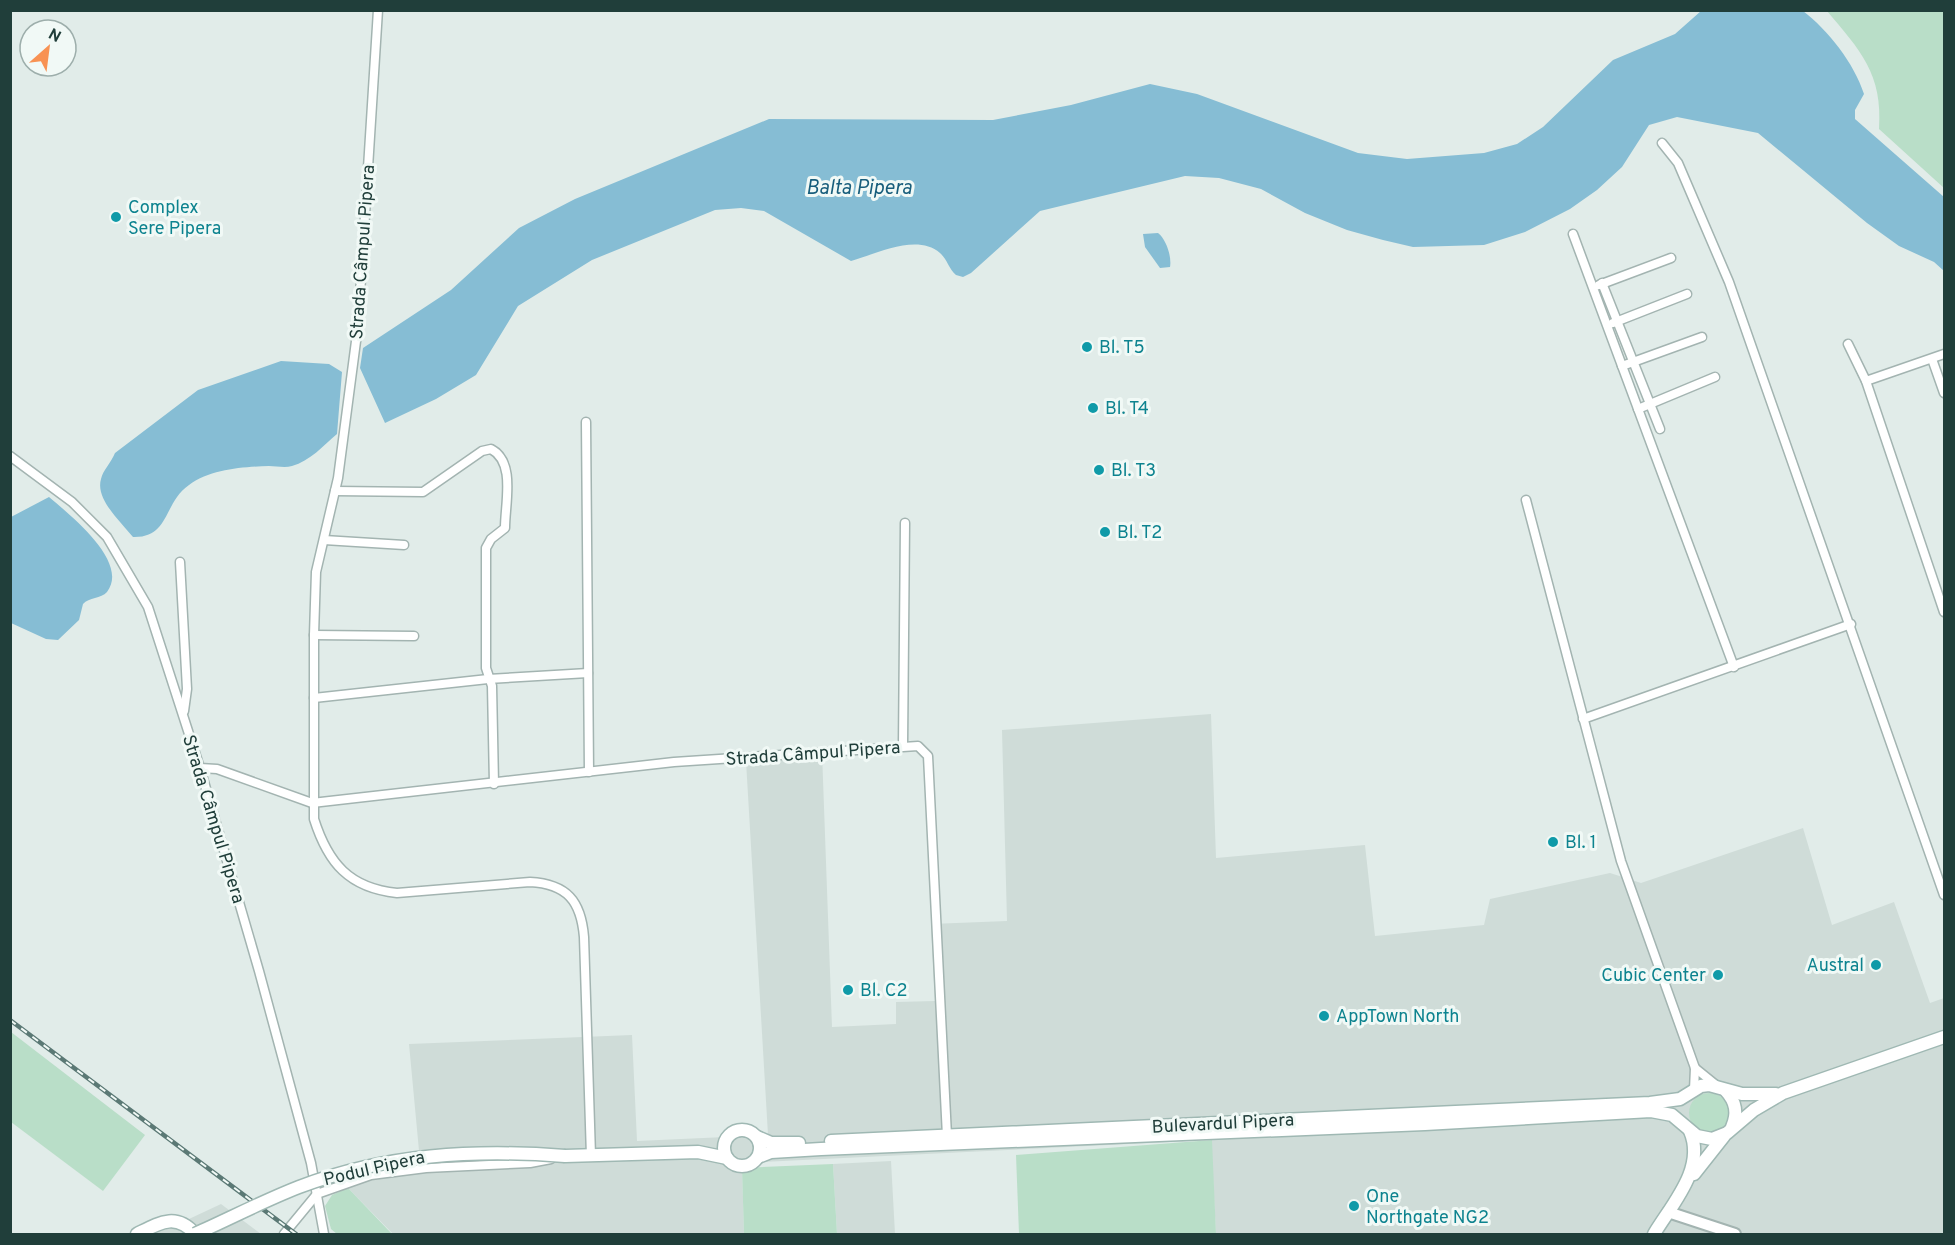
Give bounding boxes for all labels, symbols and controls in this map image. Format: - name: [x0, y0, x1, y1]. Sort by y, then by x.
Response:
- north arrow: [18, 18, 78, 78]
- text: N: [44, 25, 64, 48]
- street label: Strada Câmpul Pipera: [346, 164, 381, 340]
- water label: Balta Pipera: [806, 176, 913, 202]
- place label: Complex Sere Pipera: [128, 197, 221, 241]
- marker: Complex Sere Pipera: [109, 210, 123, 224]
- place label: Bl. T5: [1099, 337, 1145, 360]
- marker: Bl. T5: [1080, 340, 1094, 354]
- place label: Bl. T4: [1105, 398, 1149, 421]
- marker: Bl. T4: [1086, 401, 1100, 415]
- place label: Bl. T3: [1111, 460, 1156, 483]
- marker: Bl. T3: [1092, 463, 1106, 477]
- place label: Bl. T2: [1117, 522, 1162, 545]
- marker: Bl. T2: [1098, 525, 1112, 539]
- street label: Strada Câmpul Pipera: [176, 732, 249, 907]
- street label: Strada Câmpul Pipera: [725, 737, 901, 772]
- place label: Bl. 1: [1565, 832, 1597, 855]
- marker: Bl. 1: [1546, 835, 1560, 849]
- place label: Austral: [1807, 955, 1864, 978]
- marker: Austral: [1869, 958, 1883, 972]
- place label: Cubic Center: [1601, 965, 1706, 988]
- marker: Cubic Center: [1711, 968, 1725, 982]
- place label: Bl. C2: [860, 980, 907, 1003]
- marker: Bl. C2: [841, 983, 855, 997]
- place label: AppTown North: [1336, 1006, 1459, 1029]
- marker: AppTown North: [1317, 1009, 1331, 1023]
- street label: Bulevardul Pipera: [1151, 1109, 1295, 1140]
- street label: Podul Pipera: [321, 1147, 427, 1192]
- place label: One Northgate NG2: [1366, 1186, 1489, 1230]
- marker: One Northgate NG2: [1347, 1199, 1361, 1213]

